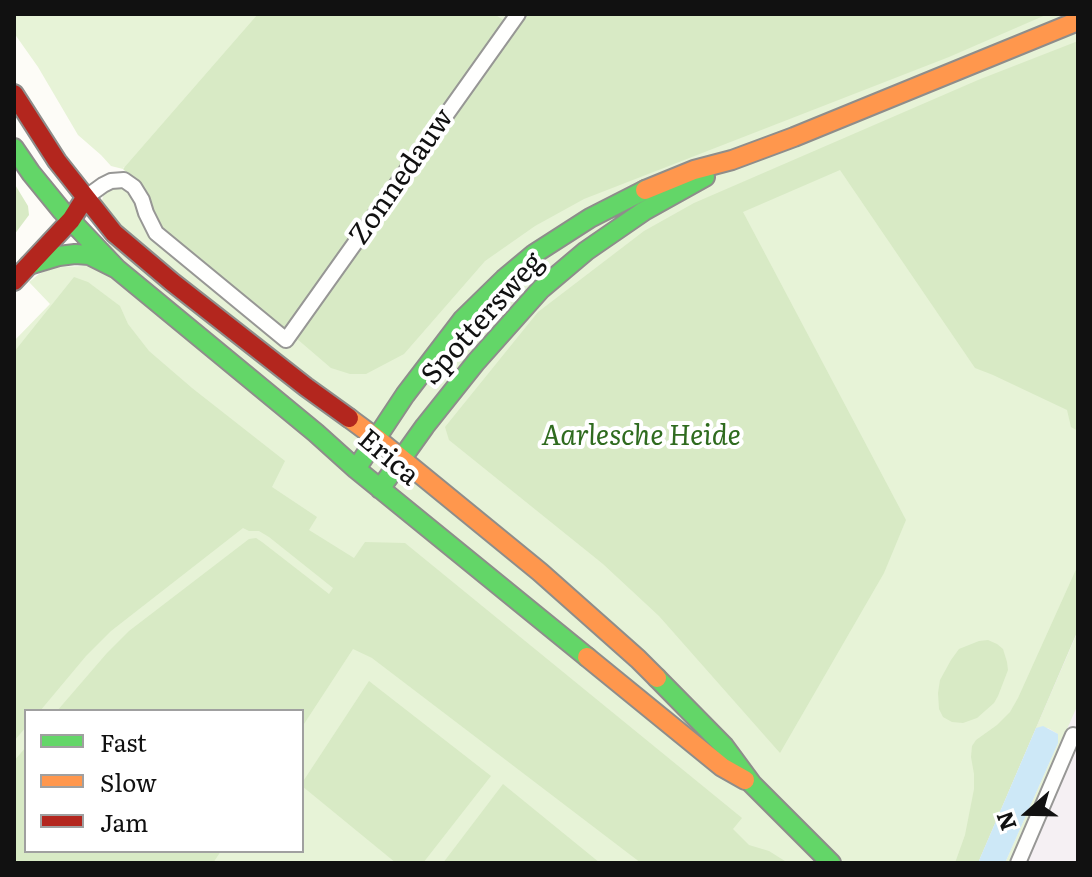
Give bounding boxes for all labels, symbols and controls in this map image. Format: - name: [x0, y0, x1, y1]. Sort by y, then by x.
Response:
- street label: Zonnedauw: [343, 102, 461, 252]
- street label: Spottersweg: [415, 246, 551, 392]
- park label: Aarlesche Heide: [541, 420, 741, 454]
- street label: Erica: [351, 423, 425, 493]
- legend: [24, 709, 304, 853]
- text: Fast: [100, 724, 147, 759]
- text: Slow: [100, 764, 157, 799]
- north arrow: [988, 773, 1068, 853]
- text: Jam: [100, 804, 148, 839]
- text: N: [986, 807, 1024, 836]

